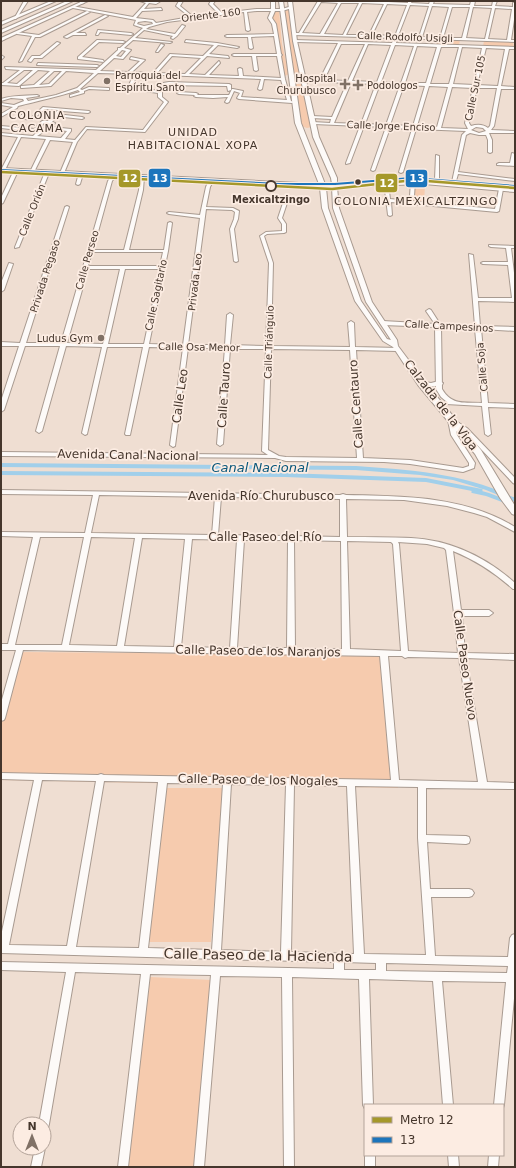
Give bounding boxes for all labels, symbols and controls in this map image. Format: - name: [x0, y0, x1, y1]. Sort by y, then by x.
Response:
- street label: Oriente 160: [181, 6, 241, 24]
- street label: Calle Rodolfo Usigli: [357, 30, 453, 44]
- street label: Calle Sur 105: [463, 54, 487, 122]
- place label: Parroquia del Espíritu Santo: [115, 70, 185, 93]
- place label: Hospital Churubusco: [276, 73, 336, 96]
- marker: Parroquia del Espíritu Santo: [102, 76, 112, 86]
- marker: Hospital Churubusco: [339, 78, 351, 90]
- marker: Podologos: [352, 79, 364, 91]
- place label: Podologos: [367, 80, 418, 91]
- district label: COLONIA CACAMA: [9, 109, 65, 135]
- street label: Calle Jorge Enciso: [346, 119, 436, 133]
- district label: UNIDAD HABITACIONAL XOPA: [128, 126, 258, 152]
- line badge: 13: [148, 168, 171, 188]
- line badge: 12: [118, 169, 141, 188]
- line badge: 13: [405, 169, 428, 188]
- text: 12: [122, 172, 138, 185]
- text: 13: [152, 172, 168, 185]
- text: 13: [409, 172, 425, 185]
- line badge: 12: [375, 173, 398, 193]
- unlabelled marker: [353, 177, 363, 187]
- text: 12: [379, 177, 395, 190]
- marker: Mexicaltzingo: [265, 180, 277, 192]
- street label: Calle Orión: [17, 182, 47, 238]
- place label: Mexicaltzingo: [232, 194, 310, 205]
- district label: COLONIA MEXICALTZINGO: [334, 195, 498, 208]
- street label: Calle Perseo: [73, 229, 101, 291]
- street label: Privada Pegaso: [28, 238, 62, 314]
- street label: Privada Leo: [186, 252, 204, 312]
- street label: Calle Sagitario: [143, 258, 169, 332]
- street label: Calle Triángulo: [262, 305, 276, 379]
- street label: Calle Campesinos: [404, 318, 494, 334]
- place label: Ludus Gym: [37, 333, 93, 344]
- marker: Ludus Gym: [96, 333, 106, 343]
- street label: Calle Osa Menor: [158, 341, 241, 353]
- street label: Calle Soja: [474, 342, 490, 392]
- street label: Calzada de la Viga: [401, 357, 481, 453]
- street label: Calle Centauro: [346, 359, 366, 449]
- street label: Calle Tauro: [215, 362, 233, 428]
- street label: Calle Leo: [169, 368, 191, 424]
- street label: Avenida Canal Nacional: [57, 447, 199, 463]
- water label: Canal Nacional: [211, 460, 309, 475]
- street label: Avenida Río Churubusco: [188, 489, 334, 503]
- street label: Calle Paseo del Río: [208, 530, 322, 544]
- street label: Calle Paseo Nuevo: [450, 609, 480, 721]
- street label: Calle Paseo de los Naranjos: [175, 643, 341, 659]
- street label: Calle Paseo de los Nogales: [178, 772, 338, 788]
- street label: Calle Paseo de la Hacienda: [163, 945, 353, 965]
- legend: [364, 1104, 504, 1156]
- text: Metro 12: [400, 1113, 454, 1127]
- north arrow: [12, 1116, 52, 1156]
- text: N: [27, 1120, 37, 1133]
- text: 13: [400, 1133, 415, 1147]

